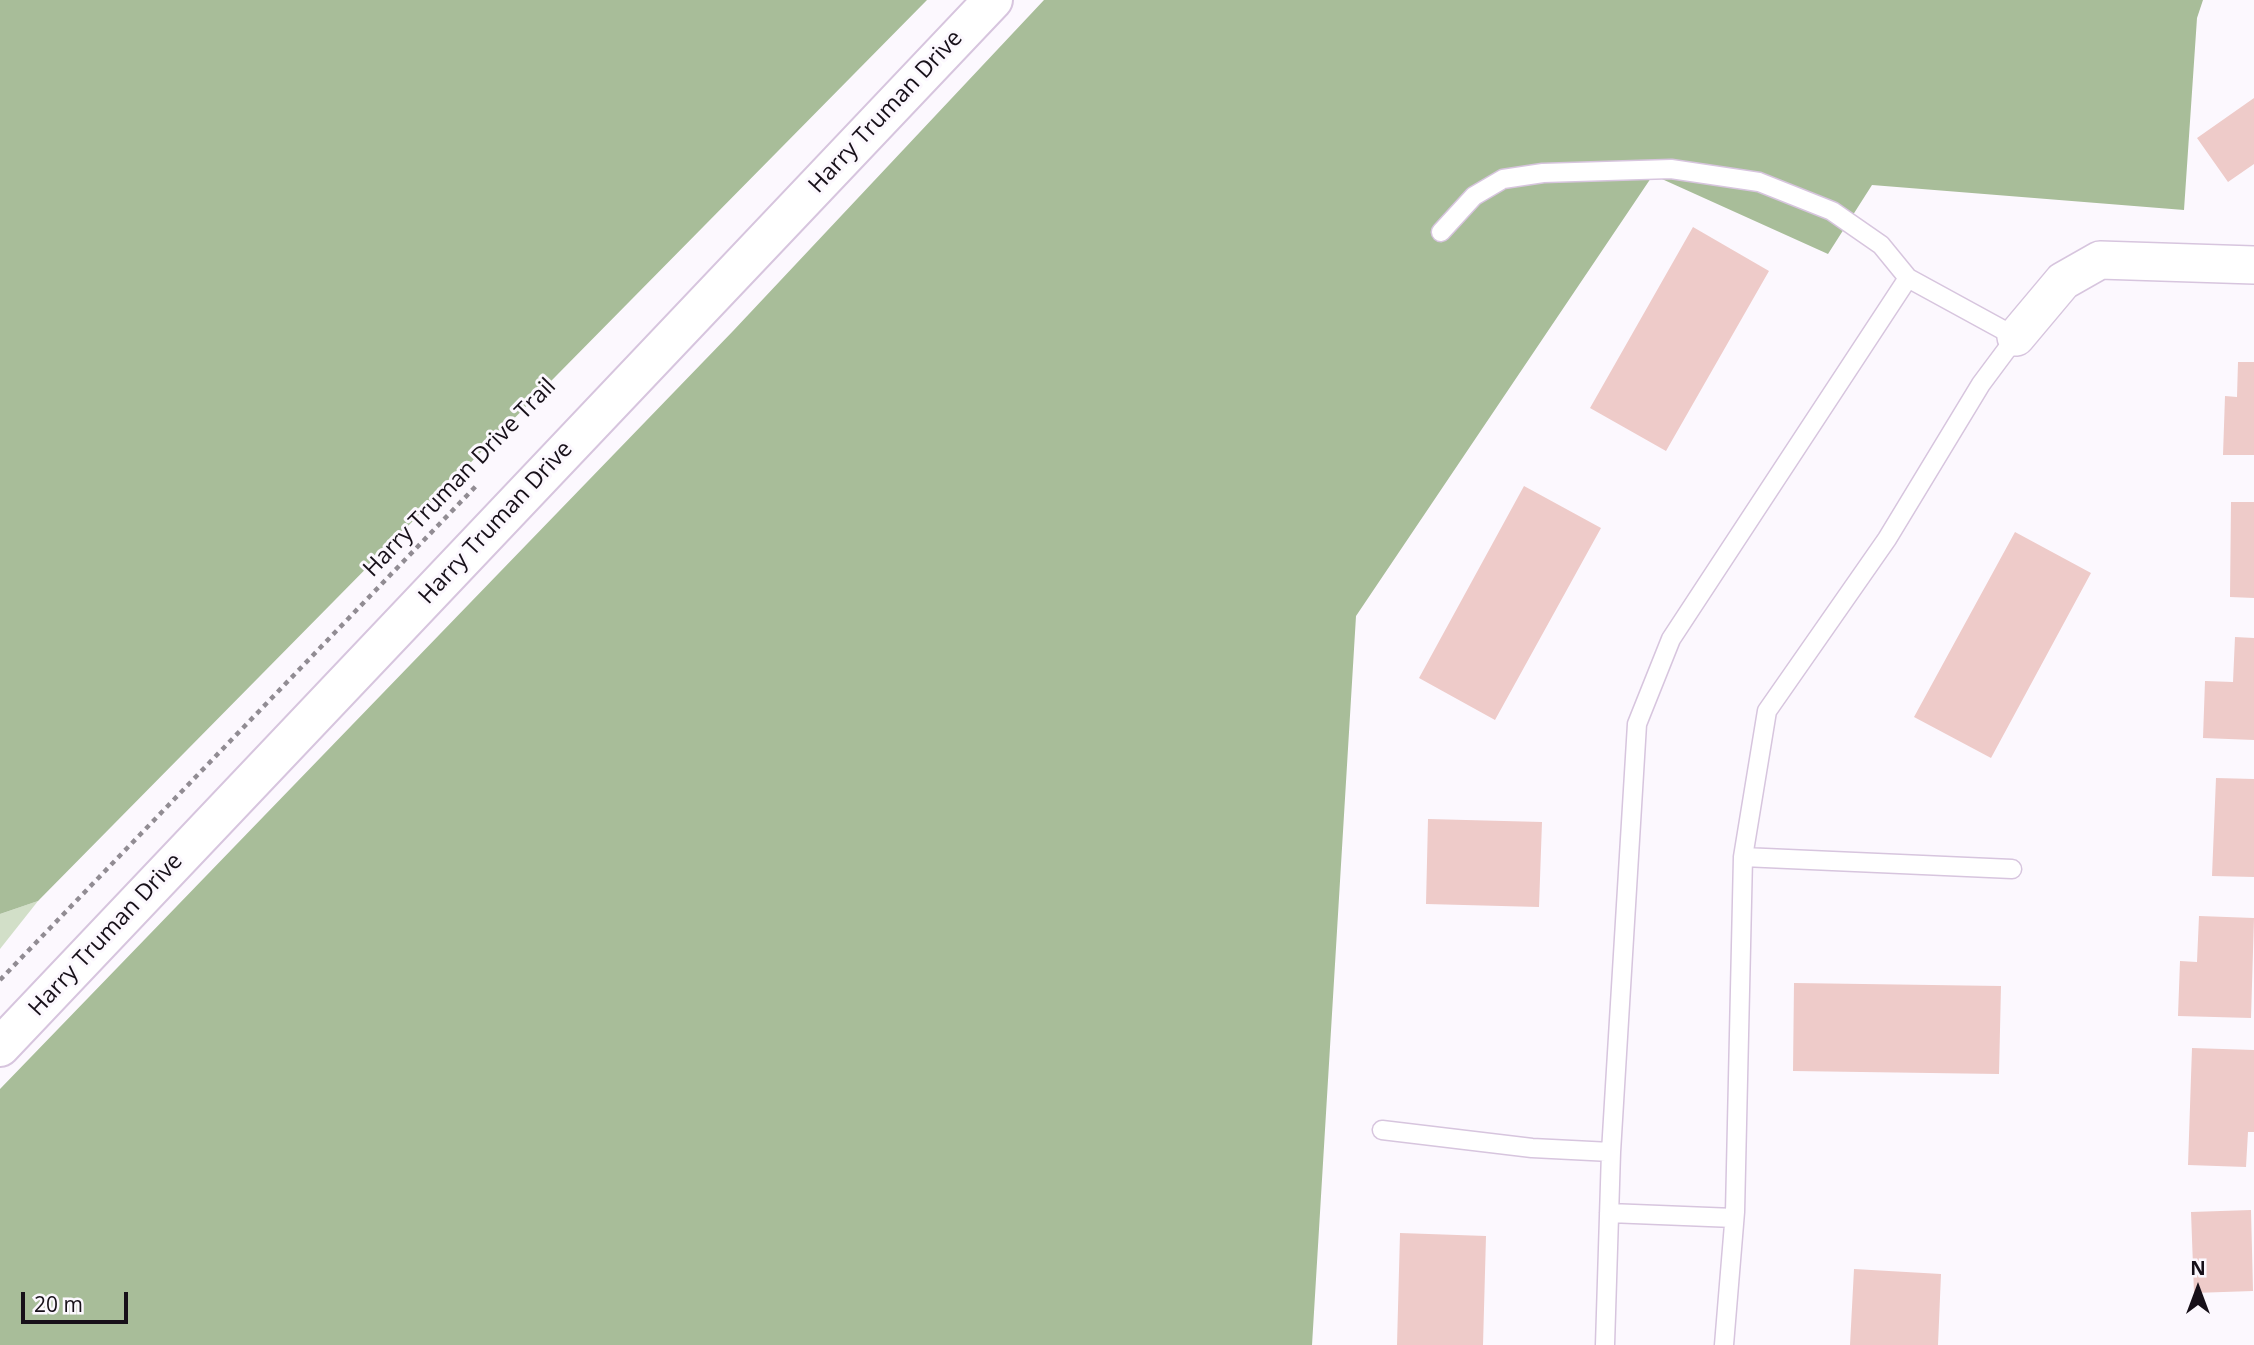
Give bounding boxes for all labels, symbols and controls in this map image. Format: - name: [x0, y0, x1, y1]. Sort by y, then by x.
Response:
- street label: Harry Truman Drive: [803, 25, 969, 199]
- street label: Harry Truman Drive Trail: [358, 373, 562, 583]
- street label: Harry Truman Drive: [413, 436, 579, 610]
- street label: Harry Truman Drive: [23, 848, 189, 1022]
- north arrow: [2163, 1254, 2233, 1324]
- text: N: [2190, 1255, 2206, 1281]
- scale bar: [24, 1278, 131, 1322]
- text: 20 m: [34, 1290, 83, 1318]

